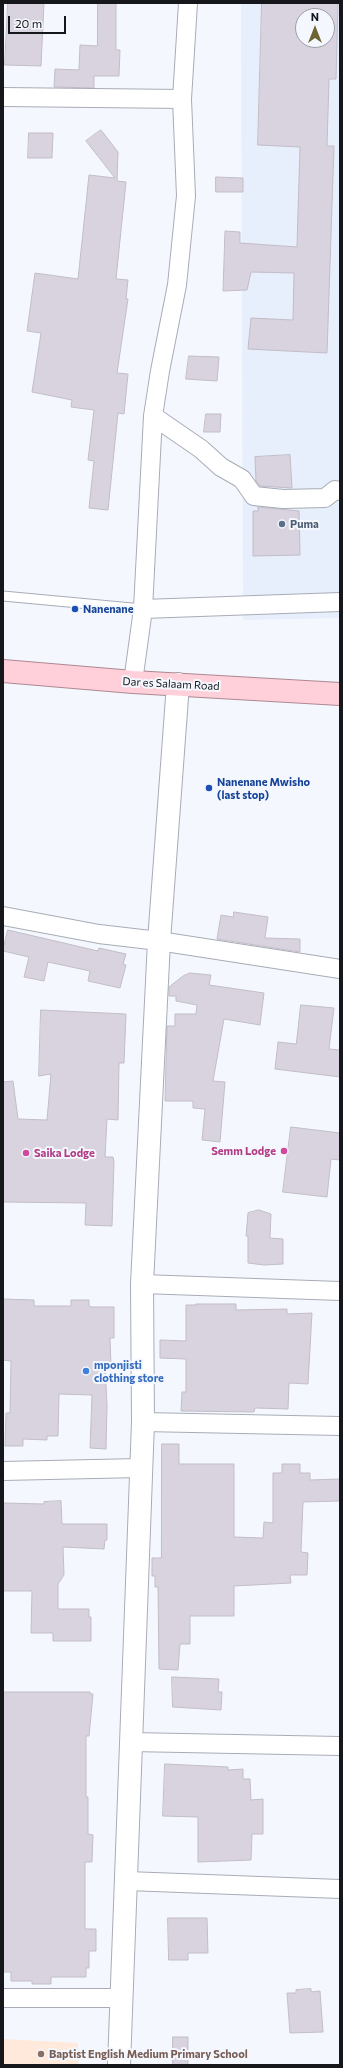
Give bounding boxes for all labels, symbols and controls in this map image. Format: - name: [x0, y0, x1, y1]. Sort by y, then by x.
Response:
- scale bar: [10, 8, 68, 34]
- north arrow: [295, 8, 335, 48]
- text: N: [311, 10, 319, 23]
- text: 20 m: [15, 16, 42, 30]
- place label: Puma: [290, 517, 319, 531]
- marker: Puma: [277, 519, 287, 529]
- place label: Nanenane: [83, 602, 134, 616]
- marker: Nanenane: [70, 604, 80, 614]
- street label: Dar es Salaam Road: [122, 675, 220, 693]
- place label: Nanenane Mwisho (last stop): [217, 775, 310, 801]
- marker: Nanenane Mwisho (last stop): [204, 783, 214, 793]
- place label: Semm Lodge: [211, 1144, 276, 1158]
- place label: Saika Lodge: [34, 1146, 95, 1160]
- marker: Semm Lodge: [279, 1146, 289, 1156]
- marker: Saika Lodge: [21, 1148, 31, 1158]
- place label: mponjisti clothing store: [94, 1358, 164, 1384]
- marker: mponjisti clothing store: [81, 1366, 91, 1376]
- place label: Baptist English Medium Primary School: [49, 2047, 248, 2061]
- marker: Baptist English Medium Primary School: [36, 2049, 46, 2059]

